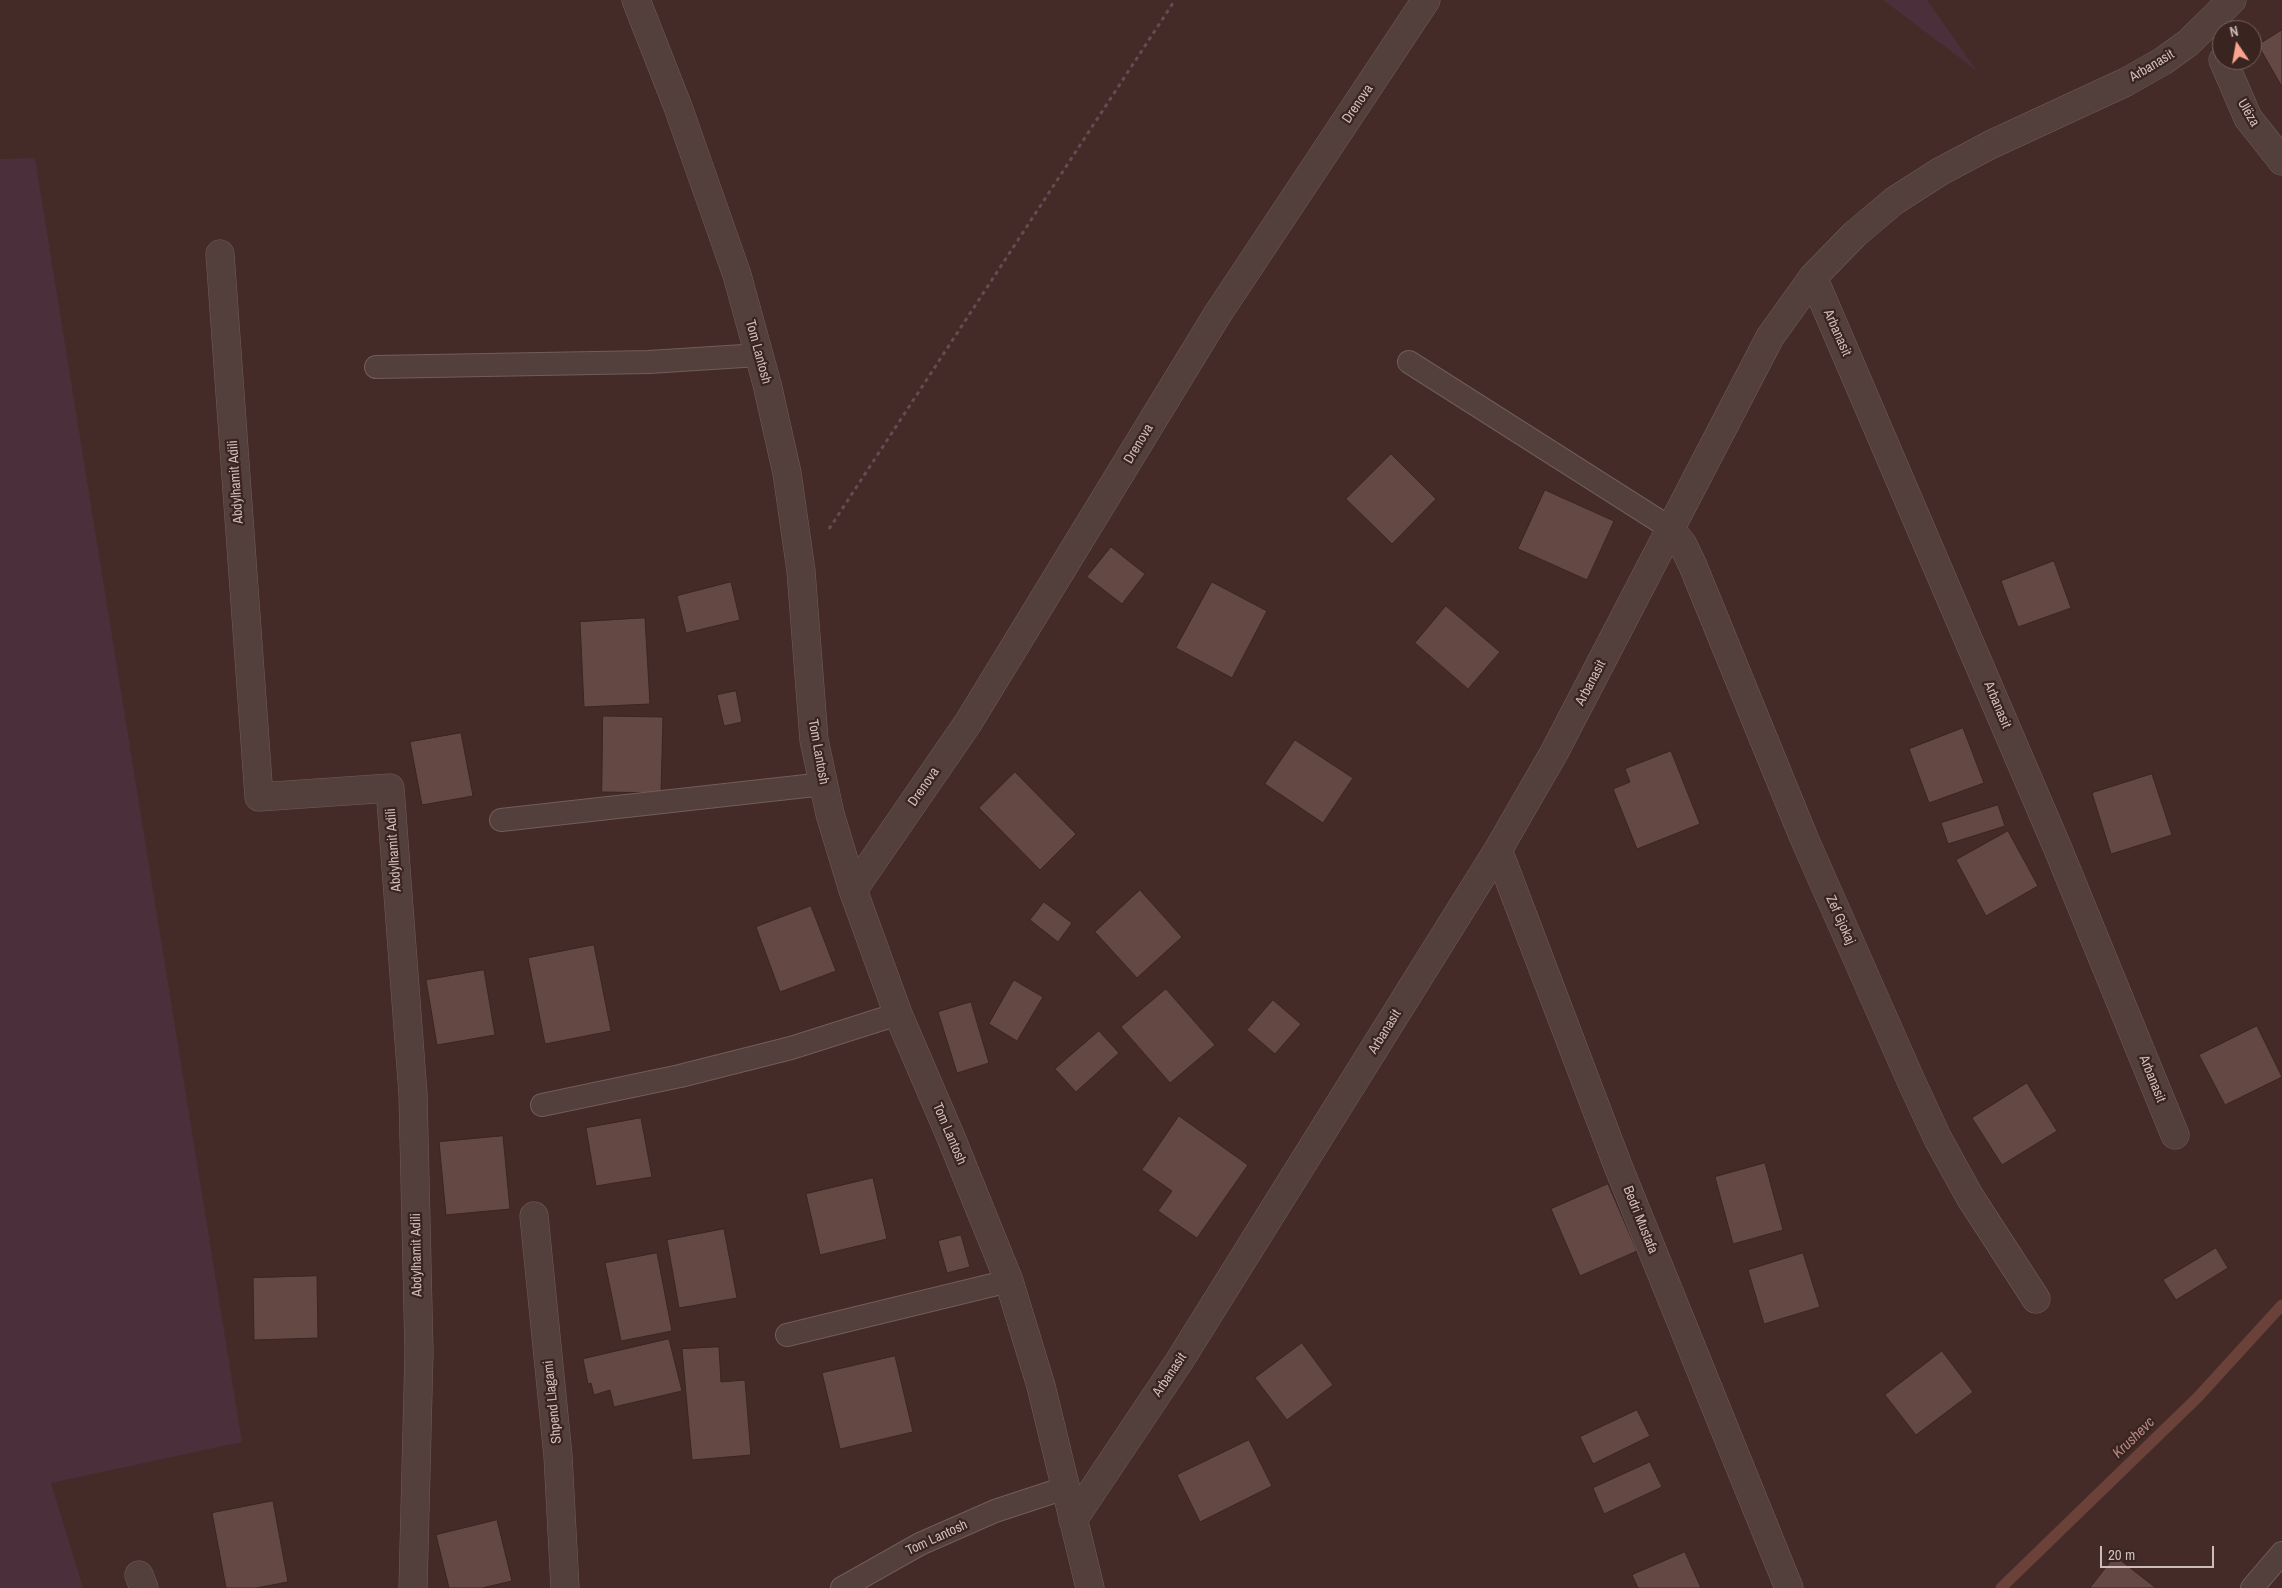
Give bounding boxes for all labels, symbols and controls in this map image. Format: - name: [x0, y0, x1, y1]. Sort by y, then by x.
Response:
- north arrow: [2212, 20, 2262, 70]
- text: N: [2228, 22, 2240, 41]
- street label: Arbanasit: [2127, 46, 2177, 86]
- street label: Drenova: [1339, 81, 1377, 127]
- street label: Ulëza: [2233, 96, 2263, 130]
- street label: Arbanasit: [1819, 307, 1855, 359]
- street label: Tom Lantosh: [741, 318, 775, 386]
- street label: Drenova: [1121, 421, 1157, 467]
- street label: Abdylhamit Adili: [225, 440, 247, 524]
- street label: Arbanasit: [1572, 657, 1610, 709]
- street label: Arbanasit: [1980, 679, 2014, 731]
- street label: Tom Lantosh: [804, 718, 832, 786]
- street label: Drenova: [905, 764, 943, 810]
- street label: Abdylhamit Adili: [383, 808, 405, 892]
- street label: Zef Gjokaj: [1822, 893, 1858, 947]
- street label: Arbanasit: [1365, 1007, 1405, 1057]
- street label: Arbanasit: [2135, 1053, 2169, 1105]
- street label: Tom Lantosh: [928, 1100, 970, 1168]
- street label: Bedri Mustafa: [1619, 1184, 1661, 1256]
- street label: Abdylhamit Adili: [408, 1213, 426, 1297]
- street label: Arbanasit: [1149, 1350, 1191, 1400]
- street label: Shpend Llagami: [540, 1360, 566, 1444]
- water label: Krushevc: [2109, 1414, 2159, 1462]
- street label: Tom Lantosh: [904, 1516, 970, 1560]
- scale bar: [2102, 1536, 2216, 1568]
- text: 20 m: [2108, 1544, 2135, 1565]

